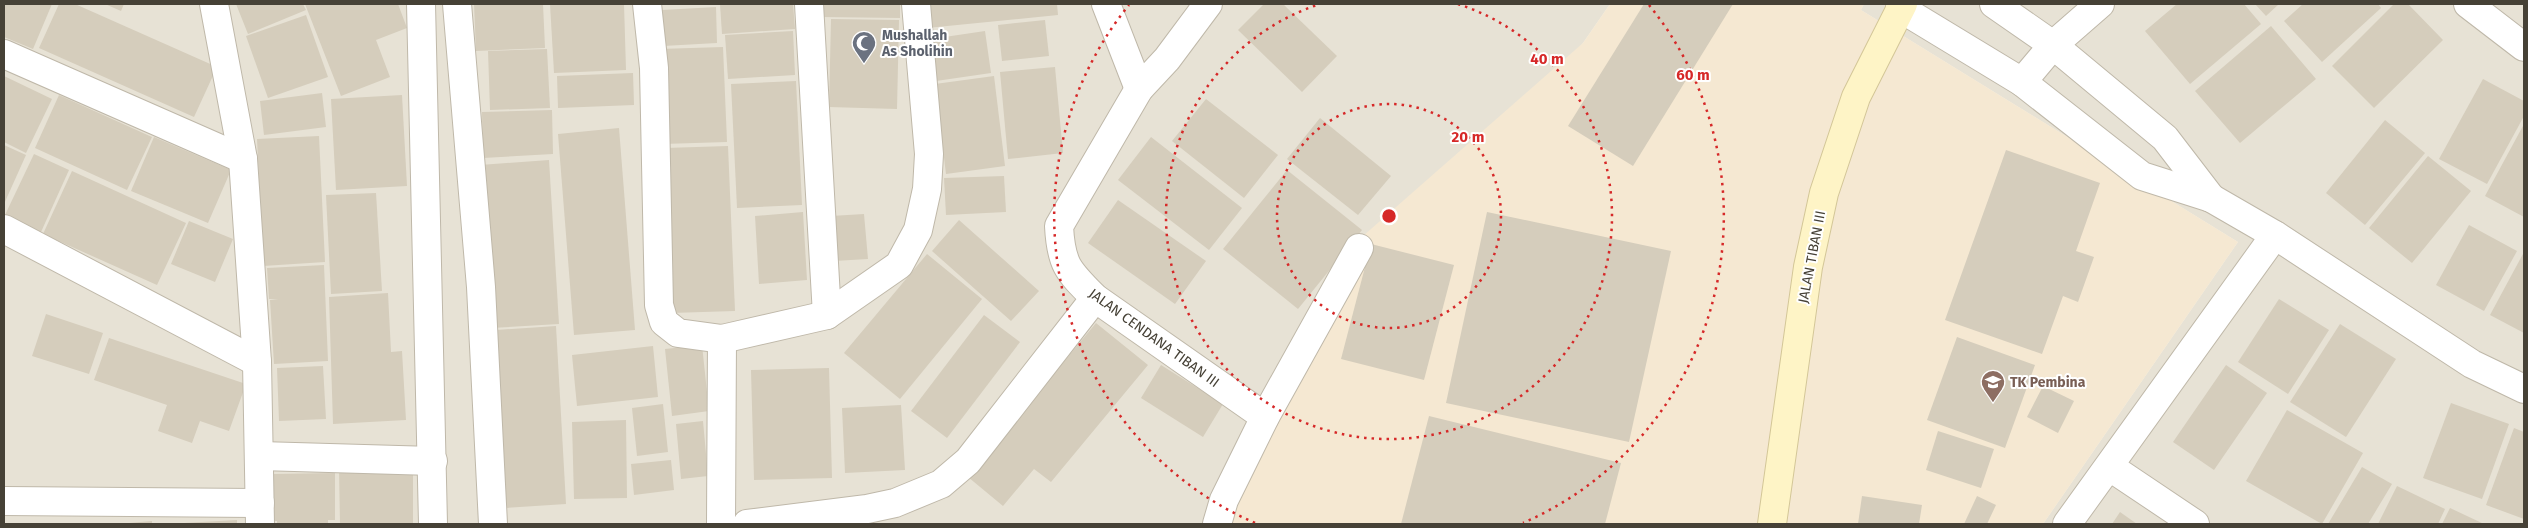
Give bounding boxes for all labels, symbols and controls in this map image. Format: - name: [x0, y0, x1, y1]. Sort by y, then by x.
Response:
- place label: Mushallah As Sholihin: [881, 27, 953, 60]
- mosque icon: Mushallah As Sholihin: [851, 30, 877, 64]
- text: 40 m: [1530, 50, 1564, 68]
- text: 60 m: [1676, 66, 1710, 84]
- text: 20 m: [1452, 128, 1484, 146]
- centre of rings: [1380, 207, 1398, 225]
- street label: JALAN TIBAN III: [1795, 209, 1829, 305]
- street label: JALAN CENDANA TIBAN III: [1085, 285, 1223, 391]
- school or university icon: TK Pembina: [1980, 369, 2006, 403]
- place label: TK Pembina: [2010, 374, 2086, 391]

